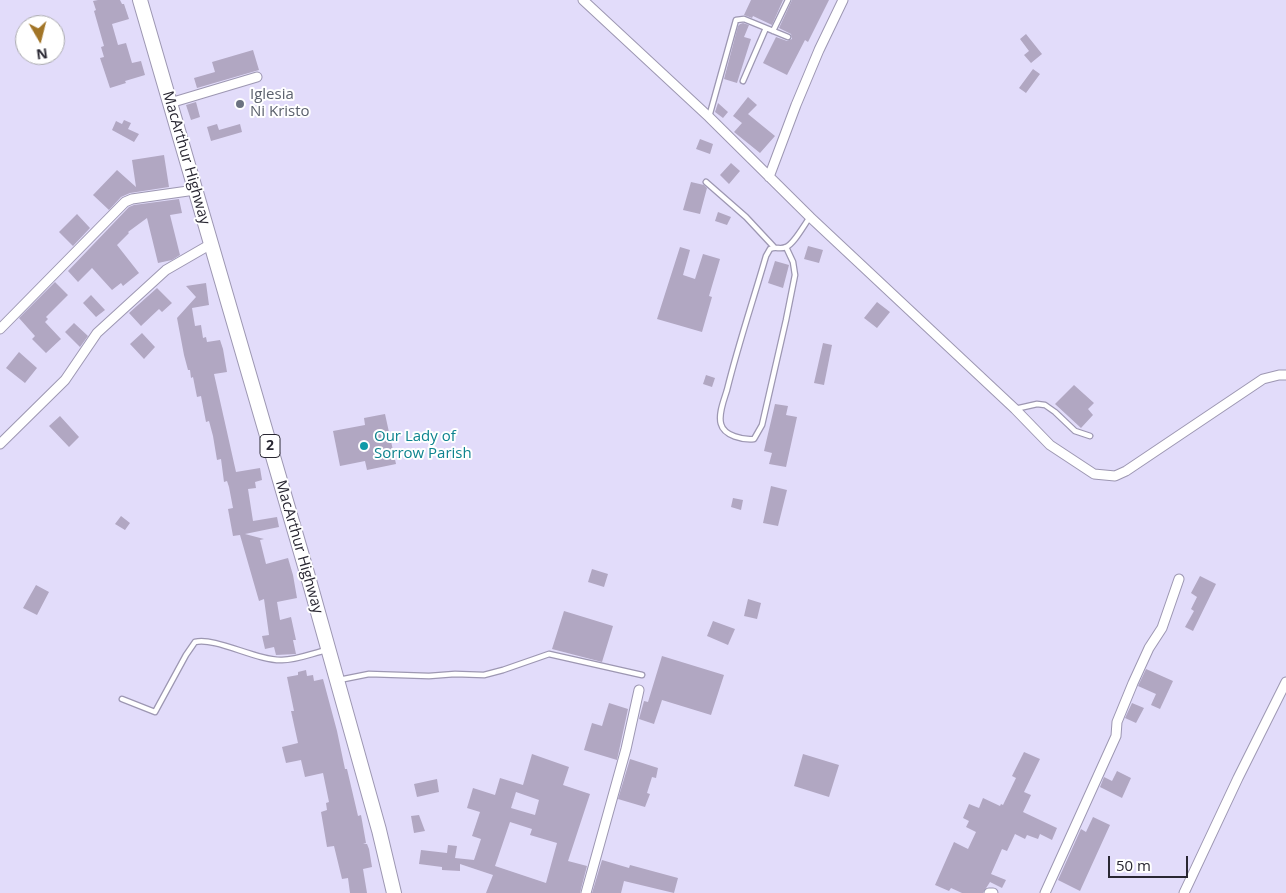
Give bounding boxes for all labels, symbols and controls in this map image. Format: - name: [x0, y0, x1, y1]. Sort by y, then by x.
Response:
- north arrow: [15, 15, 65, 65]
- text: N: [35, 44, 49, 65]
- place label: Iglesia Ni Kristo: [250, 86, 310, 121]
- street label: MacArthur Highway: [158, 89, 214, 227]
- marker: Iglesia Ni Kristo: [234, 98, 246, 110]
- place label: Our Lady of Sorrow Parish: [374, 428, 472, 463]
- road number: 2: [260, 434, 280, 458]
- marker: Our Lady of Sorrow Parish: [358, 440, 370, 452]
- street label: MacArthur Highway: [271, 478, 327, 616]
- scale bar: [1111, 846, 1191, 878]
- text: 50 m: [1116, 855, 1151, 875]

